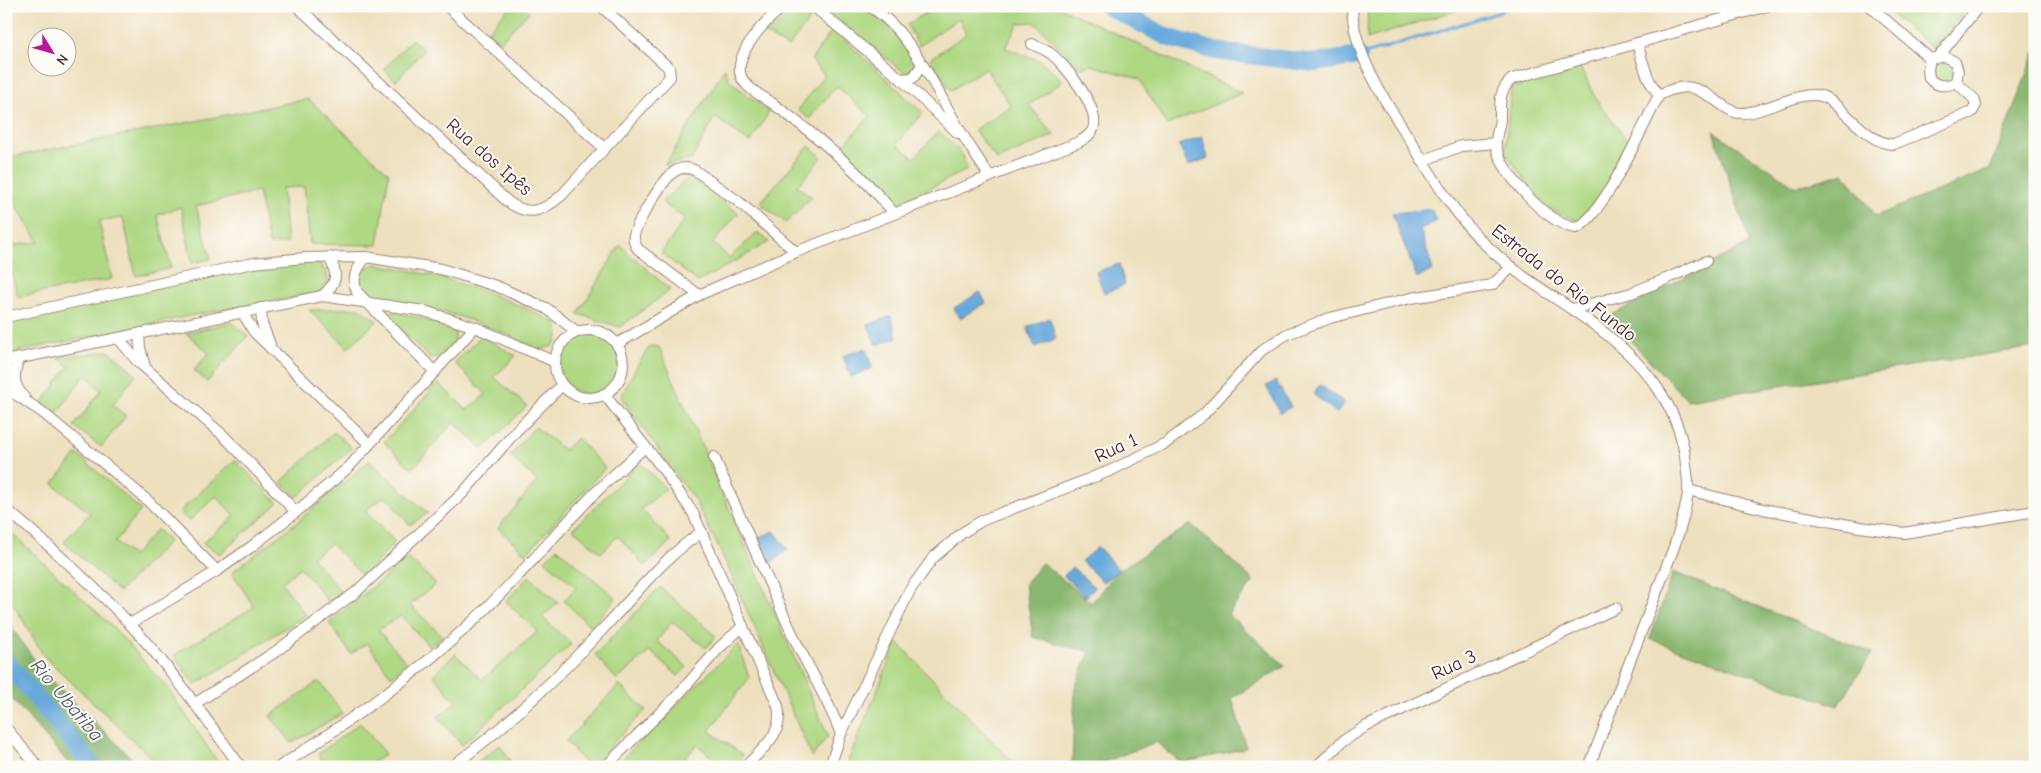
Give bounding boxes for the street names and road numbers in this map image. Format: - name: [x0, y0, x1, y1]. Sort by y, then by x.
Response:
- street label: Rua dos Ipês: [442, 114, 536, 200]
- street label: Estrada do Rio Fundo: [1487, 220, 1641, 346]
- street label: Rua 1: [1091, 429, 1141, 467]
- street label: Rua 3: [1428, 645, 1480, 685]

